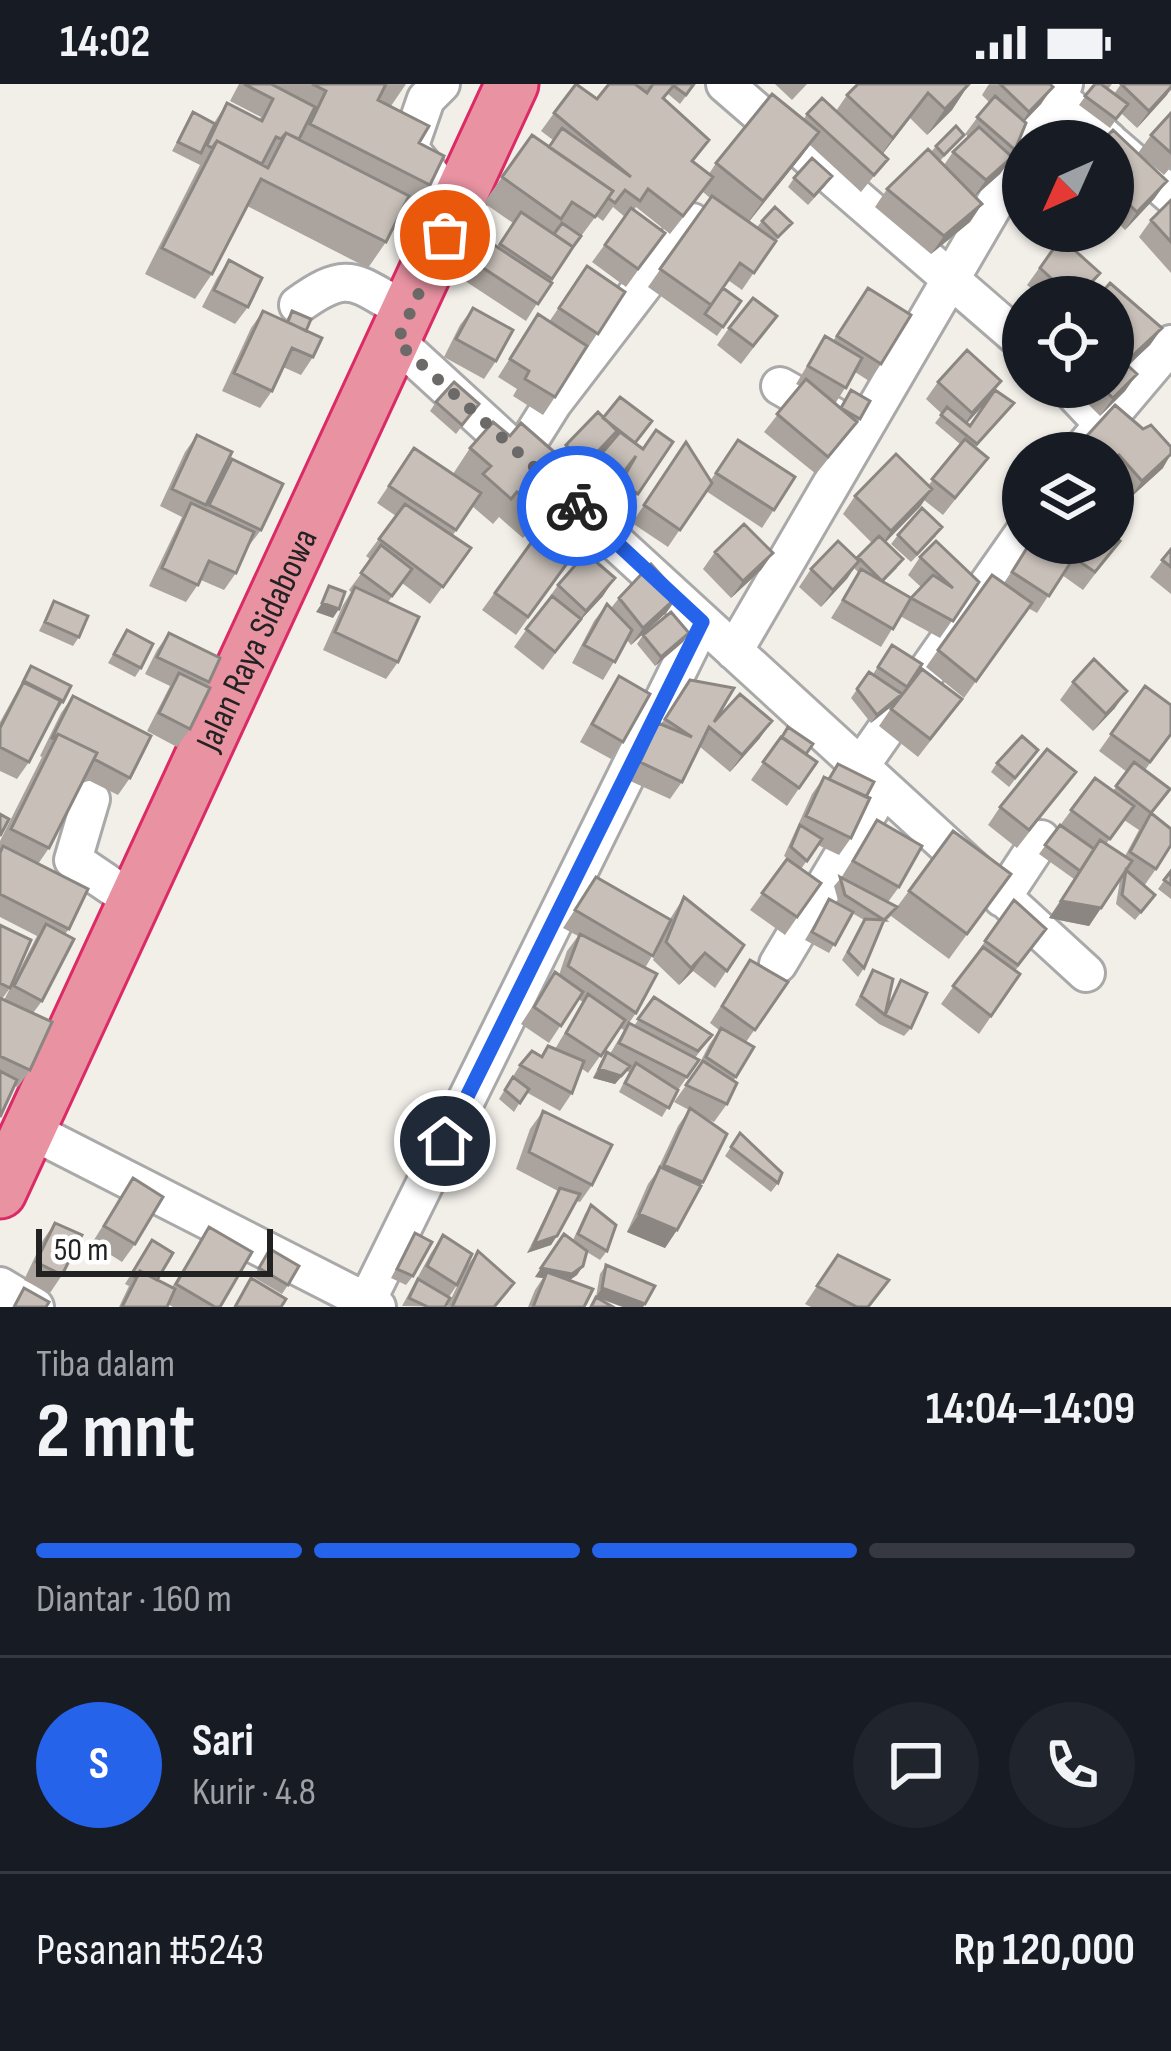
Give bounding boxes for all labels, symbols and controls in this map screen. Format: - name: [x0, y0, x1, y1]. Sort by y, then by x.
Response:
- text: 14:02: [60, 15, 150, 70]
- north arrow: [1002, 120, 1134, 252]
- map controls: [1002, 120, 1134, 564]
- pin: [394, 184, 496, 286]
- icon: bag: [412, 202, 478, 268]
- button: locate: [1002, 276, 1134, 408]
- button: layers: [1002, 432, 1134, 564]
- courier: [517, 446, 637, 566]
- icon: bike: [544, 473, 610, 539]
- street label: Jalan Raya Sidabowa: [187, 522, 328, 759]
- pin: [394, 1090, 496, 1192]
- icon: home: [412, 1108, 478, 1174]
- scale bar: [36, 1223, 273, 1276]
- text: 50 m: [54, 1230, 108, 1270]
- text: Tiba dalam: [36, 1341, 175, 1388]
- text: 14:04–14:09: [926, 1382, 1135, 1437]
- text: 2 mnt: [36, 1386, 195, 1479]
- text: Diantar · 160 m: [36, 1576, 232, 1623]
- button: chat: [853, 1702, 979, 1828]
- button: phone: [1009, 1702, 1135, 1828]
- text: Sari: [192, 1714, 254, 1769]
- text: S: [89, 1737, 109, 1792]
- text: Kurir · 4.8: [192, 1769, 316, 1816]
- text: Pesanan #5243: [36, 1923, 264, 1978]
- text: Rp 120,000: [954, 1923, 1135, 1978]

